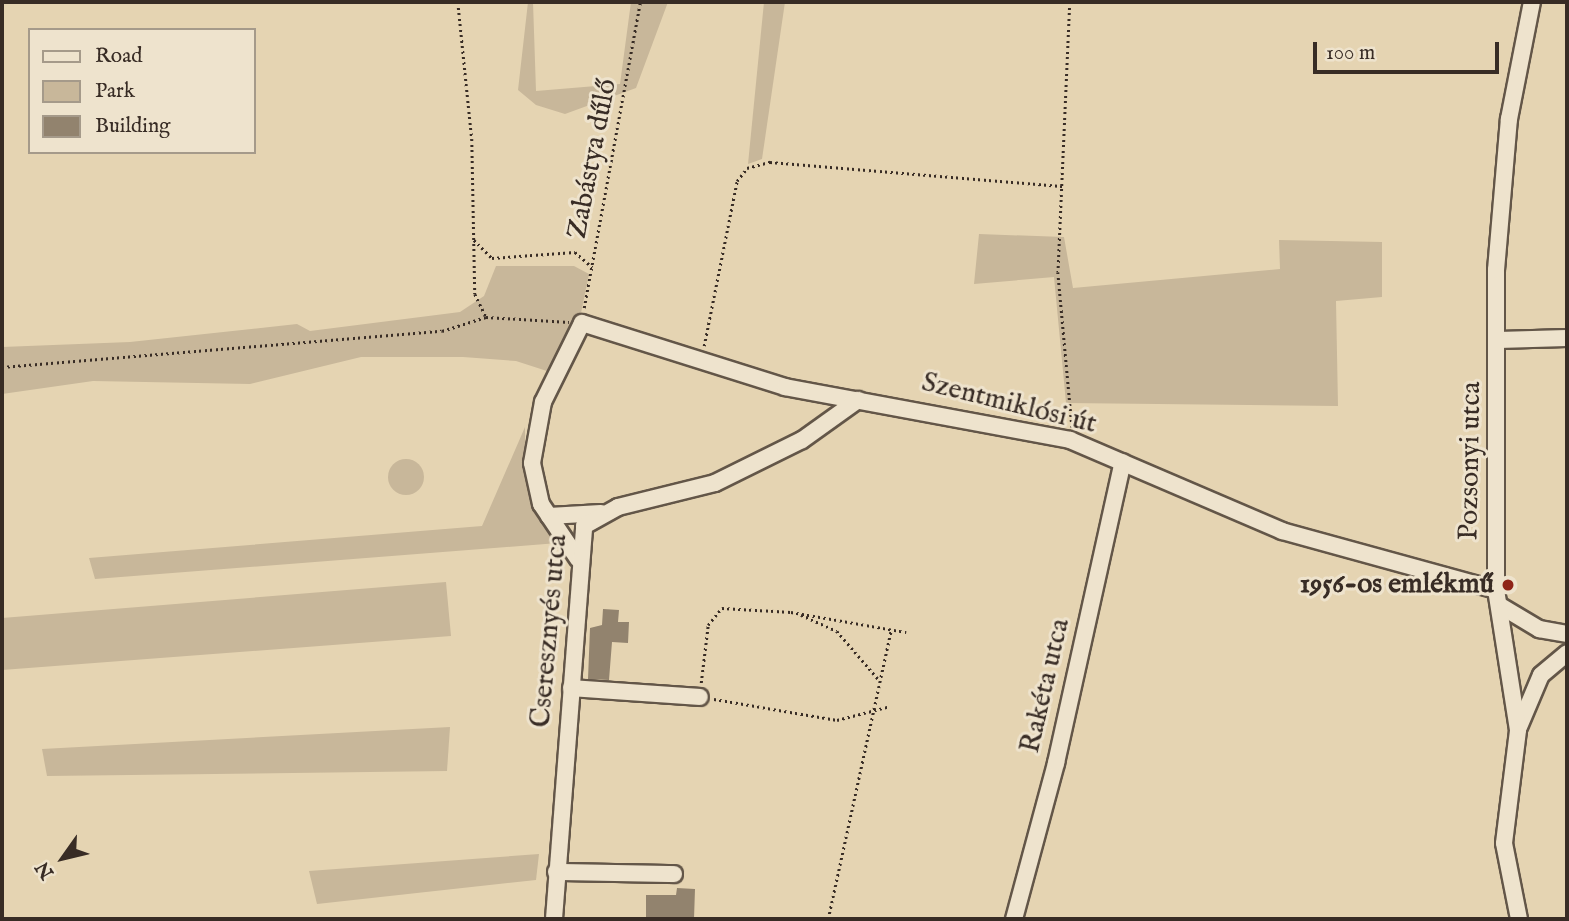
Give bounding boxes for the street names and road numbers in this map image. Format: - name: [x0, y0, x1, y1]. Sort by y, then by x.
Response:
- street label: Zabástya dűlő: [561, 76, 625, 242]
- street label: Szentmiklósi út: [918, 366, 1100, 442]
- street label: Pozsonyi utca: [1453, 381, 1489, 541]
- street label: Cseresznyés utca: [525, 533, 575, 729]
- street label: Rakéta utca: [1014, 615, 1078, 757]

